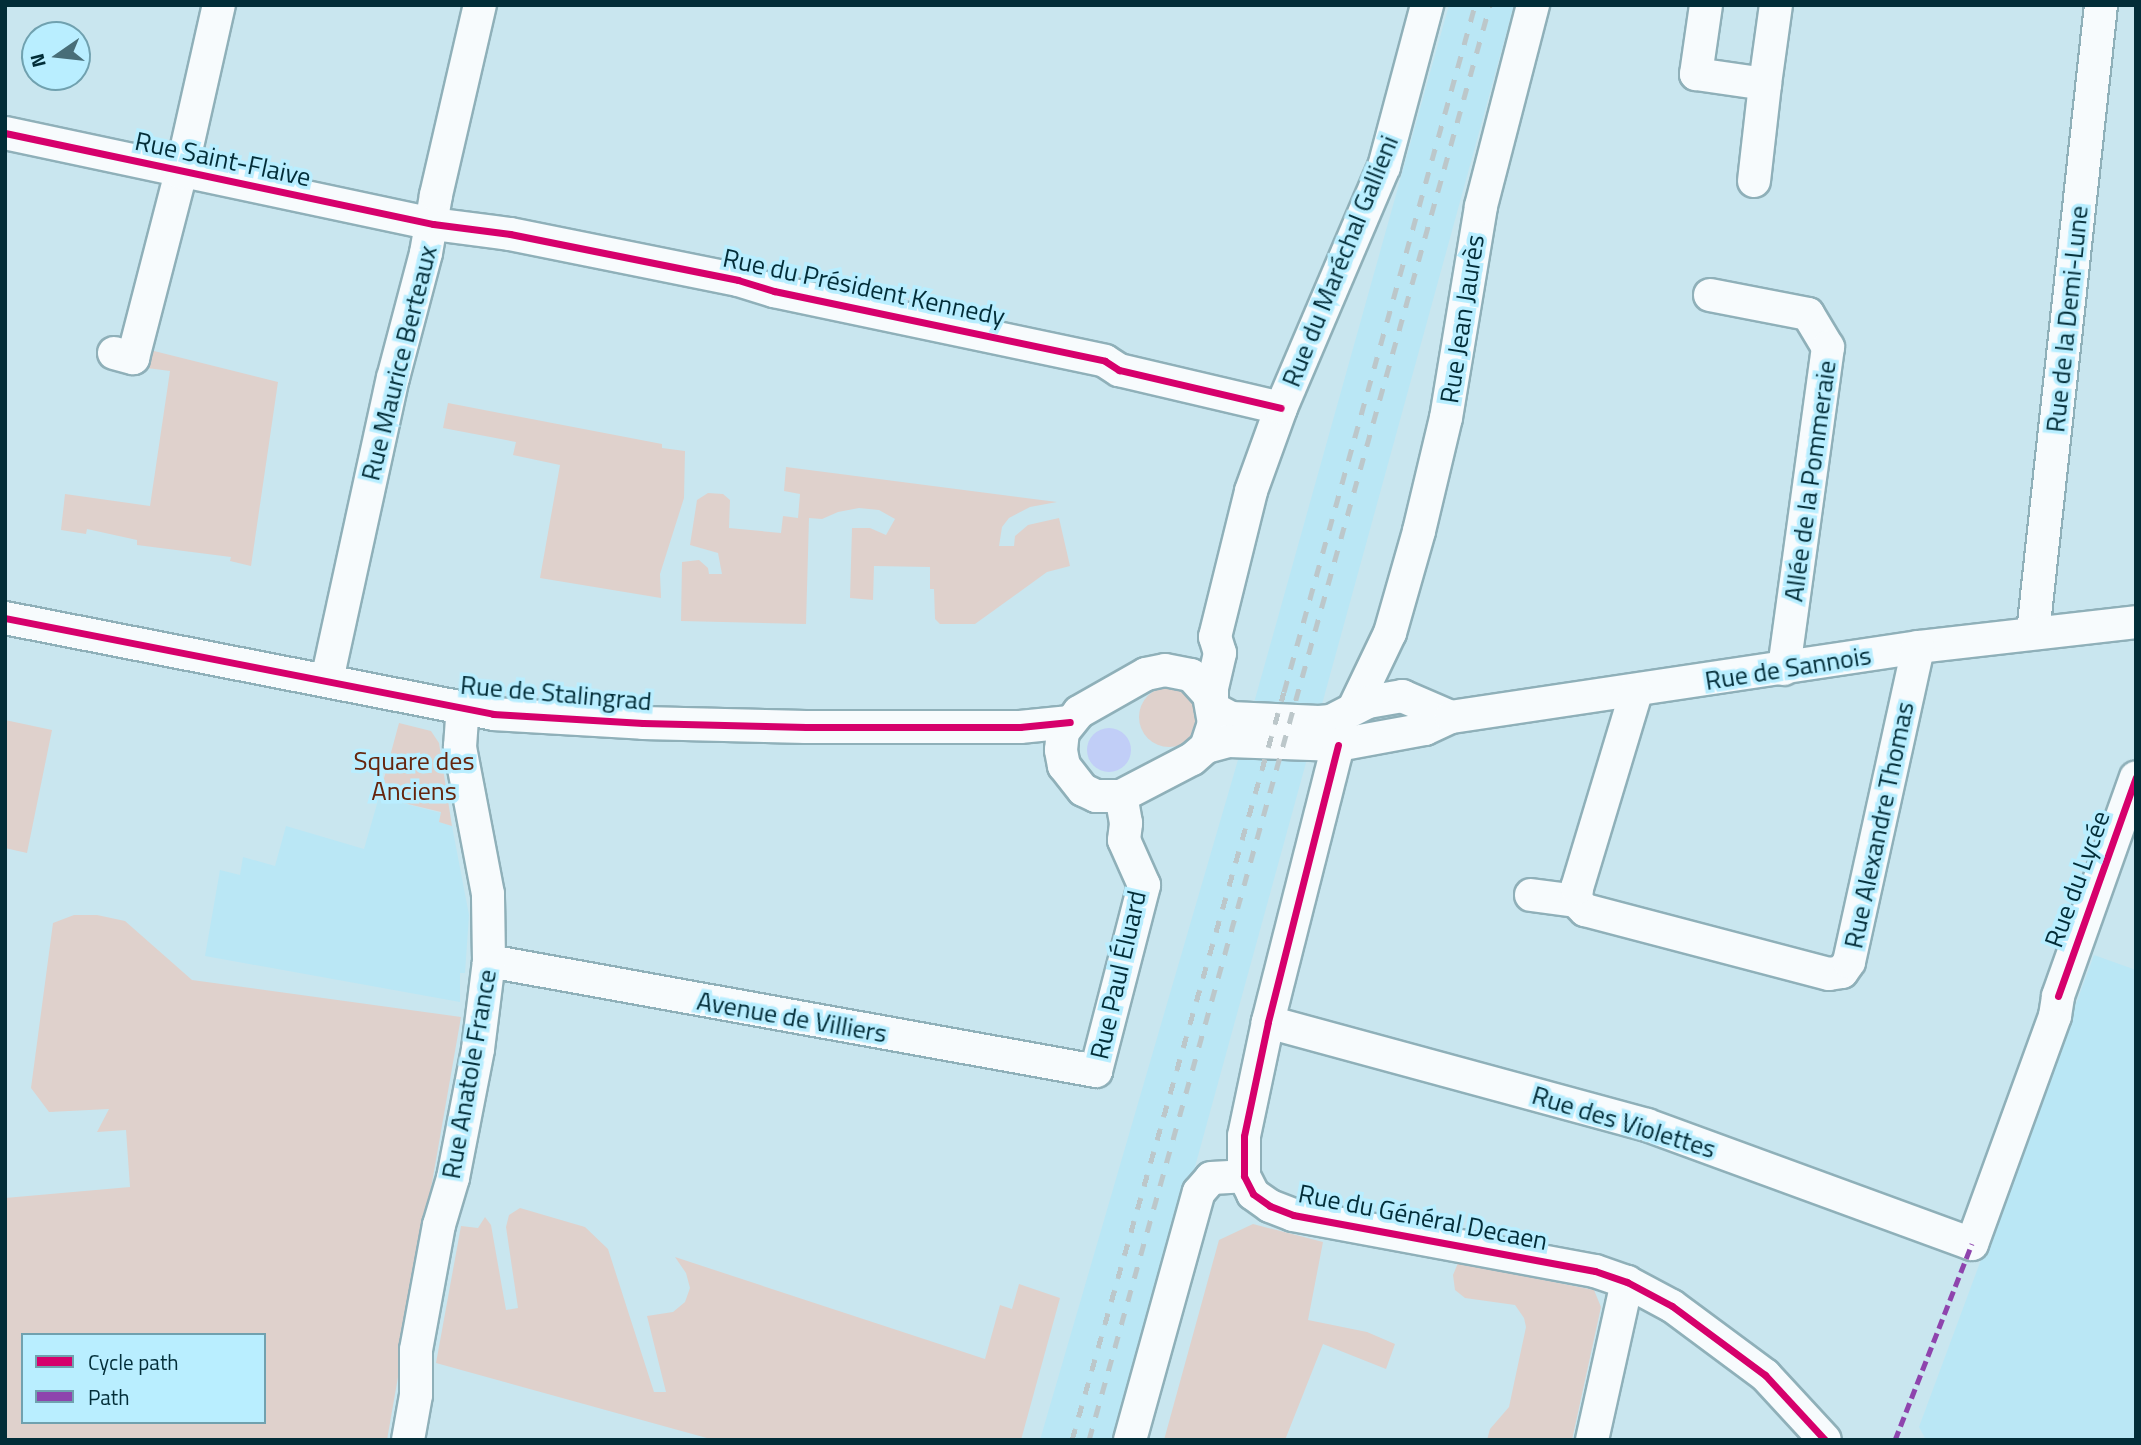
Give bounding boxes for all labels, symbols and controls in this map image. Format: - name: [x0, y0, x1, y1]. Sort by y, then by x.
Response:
- north arrow: [21, 21, 91, 91]
- text: N: [21, 51, 53, 71]
- street label: Rue Saint-Flaive: [132, 125, 314, 193]
- street label: Rue du Maréchal Gallieni: [1275, 131, 1405, 391]
- street label: Rue de la Demi-Lune: [2040, 204, 2094, 434]
- street label: Rue Jean Jaurès: [1433, 233, 1491, 405]
- street label: Rue Maurice Berteaux: [355, 242, 443, 484]
- street label: Rue du Président Kennedy: [720, 242, 1008, 332]
- street label: Allée de la Pommeraie: [1778, 358, 1842, 604]
- street label: Rue de Sannois: [1703, 639, 1873, 697]
- street label: Rue de Stalingrad: [459, 669, 653, 717]
- street label: Rue Alexandre Thomas: [1838, 699, 1920, 951]
- park label: Square des Anciens: [353, 745, 475, 806]
- street label: Rue du Lycée: [2038, 807, 2116, 951]
- street label: Rue Paul Éluard: [1083, 888, 1153, 1062]
- street label: Rue Anatole France: [435, 967, 503, 1181]
- street label: Avenue de Villiers: [695, 985, 889, 1049]
- street label: Rue des Violettes: [1528, 1079, 1720, 1165]
- street label: Rue du Général Decaen: [1296, 1178, 1550, 1256]
- legend: [21, 1333, 266, 1424]
- text: Cycle path: [88, 1346, 179, 1378]
- text: Path: [88, 1381, 130, 1413]

